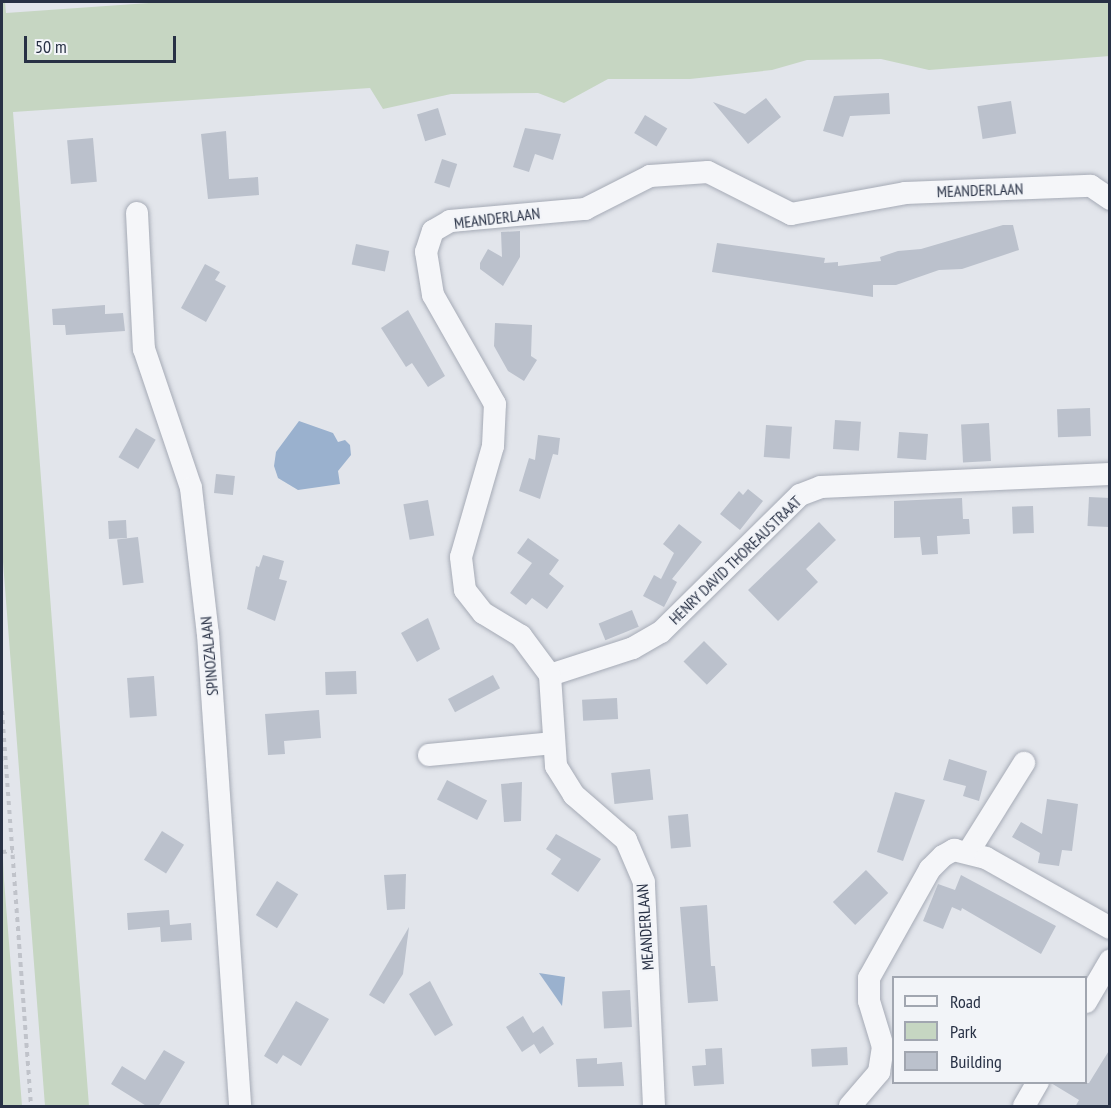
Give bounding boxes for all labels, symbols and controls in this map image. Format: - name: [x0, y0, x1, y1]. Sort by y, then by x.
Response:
- scale bar: [27, 24, 178, 62]
- text: 50 m: [35, 35, 67, 58]
- street label: MEANDERLAAN: [936, 179, 1024, 201]
- street label: MEANDERLAAN: [453, 203, 541, 233]
- street label: HENRY DAVID THOREAUSTRAAT: [665, 492, 805, 628]
- street label: SPINOZALAAN: [196, 615, 222, 697]
- street label: MEANDERLAAN: [632, 883, 658, 971]
- legend: [892, 976, 1087, 1084]
- text: Road: [950, 990, 981, 1013]
- text: Park: [950, 1020, 977, 1043]
- text: Building: [950, 1050, 1002, 1073]

